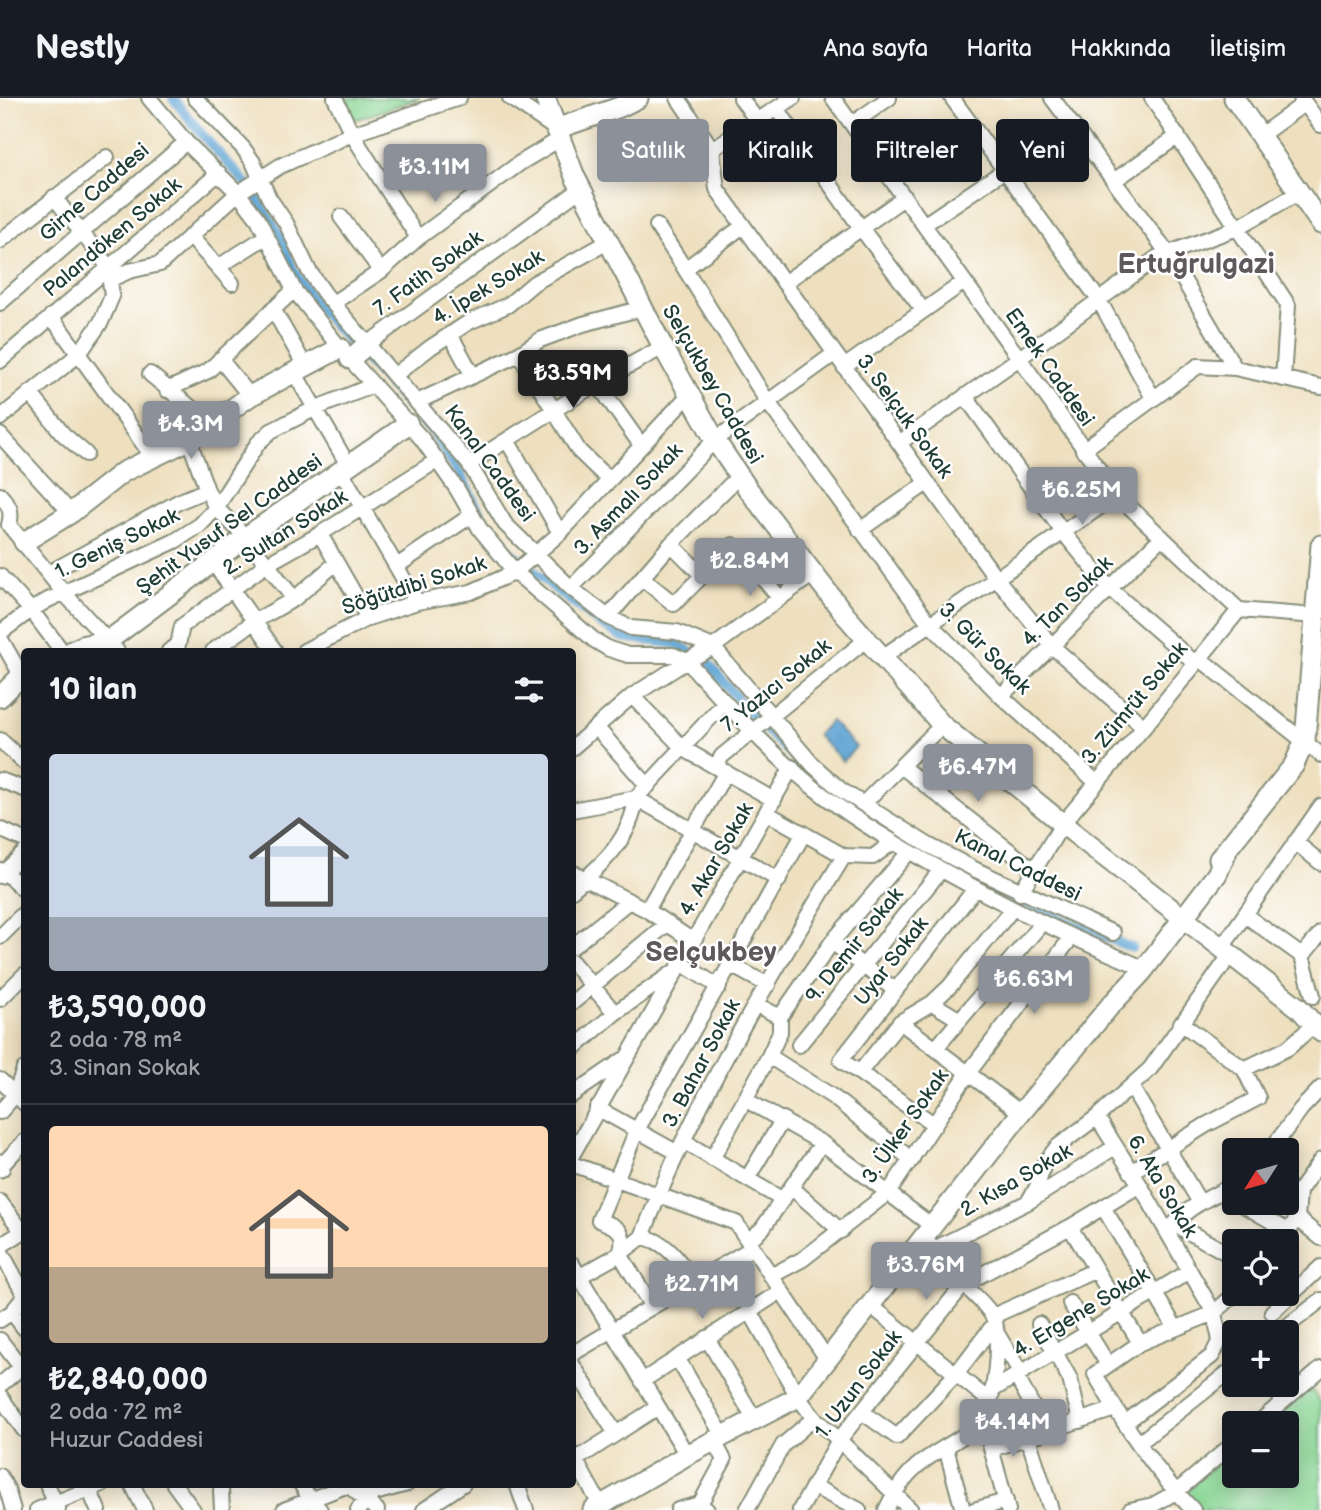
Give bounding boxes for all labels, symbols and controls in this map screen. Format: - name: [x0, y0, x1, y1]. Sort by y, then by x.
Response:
- text: Nestly: [35, 28, 129, 68]
- text: Ana sayfa: [824, 34, 928, 63]
- text: Harita: [966, 34, 1032, 63]
- text: Hakkında: [1070, 34, 1171, 63]
- text: İletişim: [1209, 34, 1286, 63]
- chip: Satılık: [597, 119, 709, 182]
- chip: Kiralık: [723, 119, 837, 182]
- chip: Filtreler: [851, 119, 982, 182]
- chip: Yeni: [996, 119, 1089, 182]
- street label: Girne Caddesi: [34, 138, 154, 247]
- pin: ₺3.11M: [378, 144, 492, 204]
- text: ₺3.11M: [400, 153, 470, 181]
- street label: Palandöken Sokak: [38, 172, 187, 302]
- street label: 7. Fatih Sokak: [369, 225, 488, 321]
- street label: 4. İpek Sokak: [428, 244, 549, 330]
- district label: Ertuğrulgazi: [1117, 248, 1275, 281]
- street label: Selçukbey Caddesi: [657, 300, 768, 468]
- street label: Emek Caddesi: [1000, 303, 1100, 431]
- street label: 3. Selçuk Sokak: [851, 349, 958, 484]
- pin: ₺3.59M: [516, 350, 630, 410]
- text: ₺3.59M: [534, 359, 612, 387]
- street label: Kanal Caddesi: [439, 400, 540, 526]
- pin: ₺4.3M: [142, 402, 240, 461]
- text: ₺4.3M: [158, 410, 224, 438]
- street label: 3. Asmalı Sokak: [569, 438, 689, 561]
- street label: Şehit Yusuf Sel Caddesi: [132, 449, 327, 600]
- pin: ₺6.25M: [1025, 468, 1139, 527]
- text: ₺6.25M: [1042, 476, 1122, 504]
- street label: 2. Sultan Sokak: [218, 484, 353, 581]
- street label: 1. Geniş Sokak: [51, 502, 184, 584]
- pin: ₺2.84M: [693, 538, 807, 598]
- text: ₺2.84M: [710, 547, 790, 575]
- street label: Söğütdibi Sokak: [339, 550, 490, 621]
- street label: 4. Tan Sokak: [1017, 550, 1118, 652]
- street label: 3. Gür Sokak: [933, 597, 1036, 700]
- street label: 7. Yazıcı Sokak: [716, 633, 837, 737]
- street label: 3. Zümrüt Sokak: [1076, 636, 1193, 770]
- icon: filters: [510, 671, 548, 709]
- text: 10 ilan: [49, 672, 137, 708]
- pin: ₺6.47M: [921, 744, 1035, 804]
- text: ₺6.47M: [939, 753, 1017, 781]
- street label: 4. Akar Sokak: [674, 797, 759, 920]
- icon: home: [236, 799, 362, 925]
- street label: Kanal Caddesi: [950, 824, 1085, 907]
- street label: 9. Demir Sokak: [800, 882, 909, 1008]
- street label: Uyar Sokak: [849, 911, 934, 1011]
- district label: Selçukbey: [645, 936, 777, 969]
- pin: ₺6.63M: [977, 956, 1091, 1016]
- text: ₺6.63M: [994, 965, 1074, 993]
- text: ₺3,590,000: [49, 990, 207, 1026]
- street label: 3. Bahar Sokak: [657, 994, 746, 1132]
- text: 2 oda · 78 m²: [49, 1026, 182, 1054]
- text: 3. Sinan Sokak: [49, 1054, 200, 1082]
- street label: 3. Ülker Sokak: [857, 1064, 955, 1188]
- street label: 6. Ata Sokak: [1122, 1130, 1203, 1243]
- street label: 2. Kısa Sokak: [956, 1138, 1077, 1222]
- north arrow: [1222, 1138, 1298, 1214]
- map controls: [1222, 1138, 1299, 1488]
- icon: home: [236, 1171, 362, 1297]
- button: locate: [1222, 1229, 1299, 1306]
- pin: ₺3.76M: [869, 1242, 983, 1302]
- text: ₺3.76M: [887, 1251, 965, 1279]
- pin: ₺2.71M: [645, 1262, 759, 1321]
- street label: 4. Ergene Sokak: [1009, 1262, 1155, 1363]
- text: ₺2.71M: [665, 1270, 739, 1298]
- button: +: [1222, 1320, 1299, 1397]
- street label: 1. Uzun Sokak: [810, 1325, 908, 1443]
- text: ₺2,840,000: [49, 1362, 208, 1398]
- text: 2 oda · 72 m²: [49, 1398, 182, 1426]
- pin: ₺4.14M: [956, 1400, 1070, 1459]
- text: ₺4.14M: [976, 1408, 1050, 1436]
- button: −: [1222, 1411, 1299, 1488]
- text: Huzur Caddesi: [49, 1426, 203, 1454]

